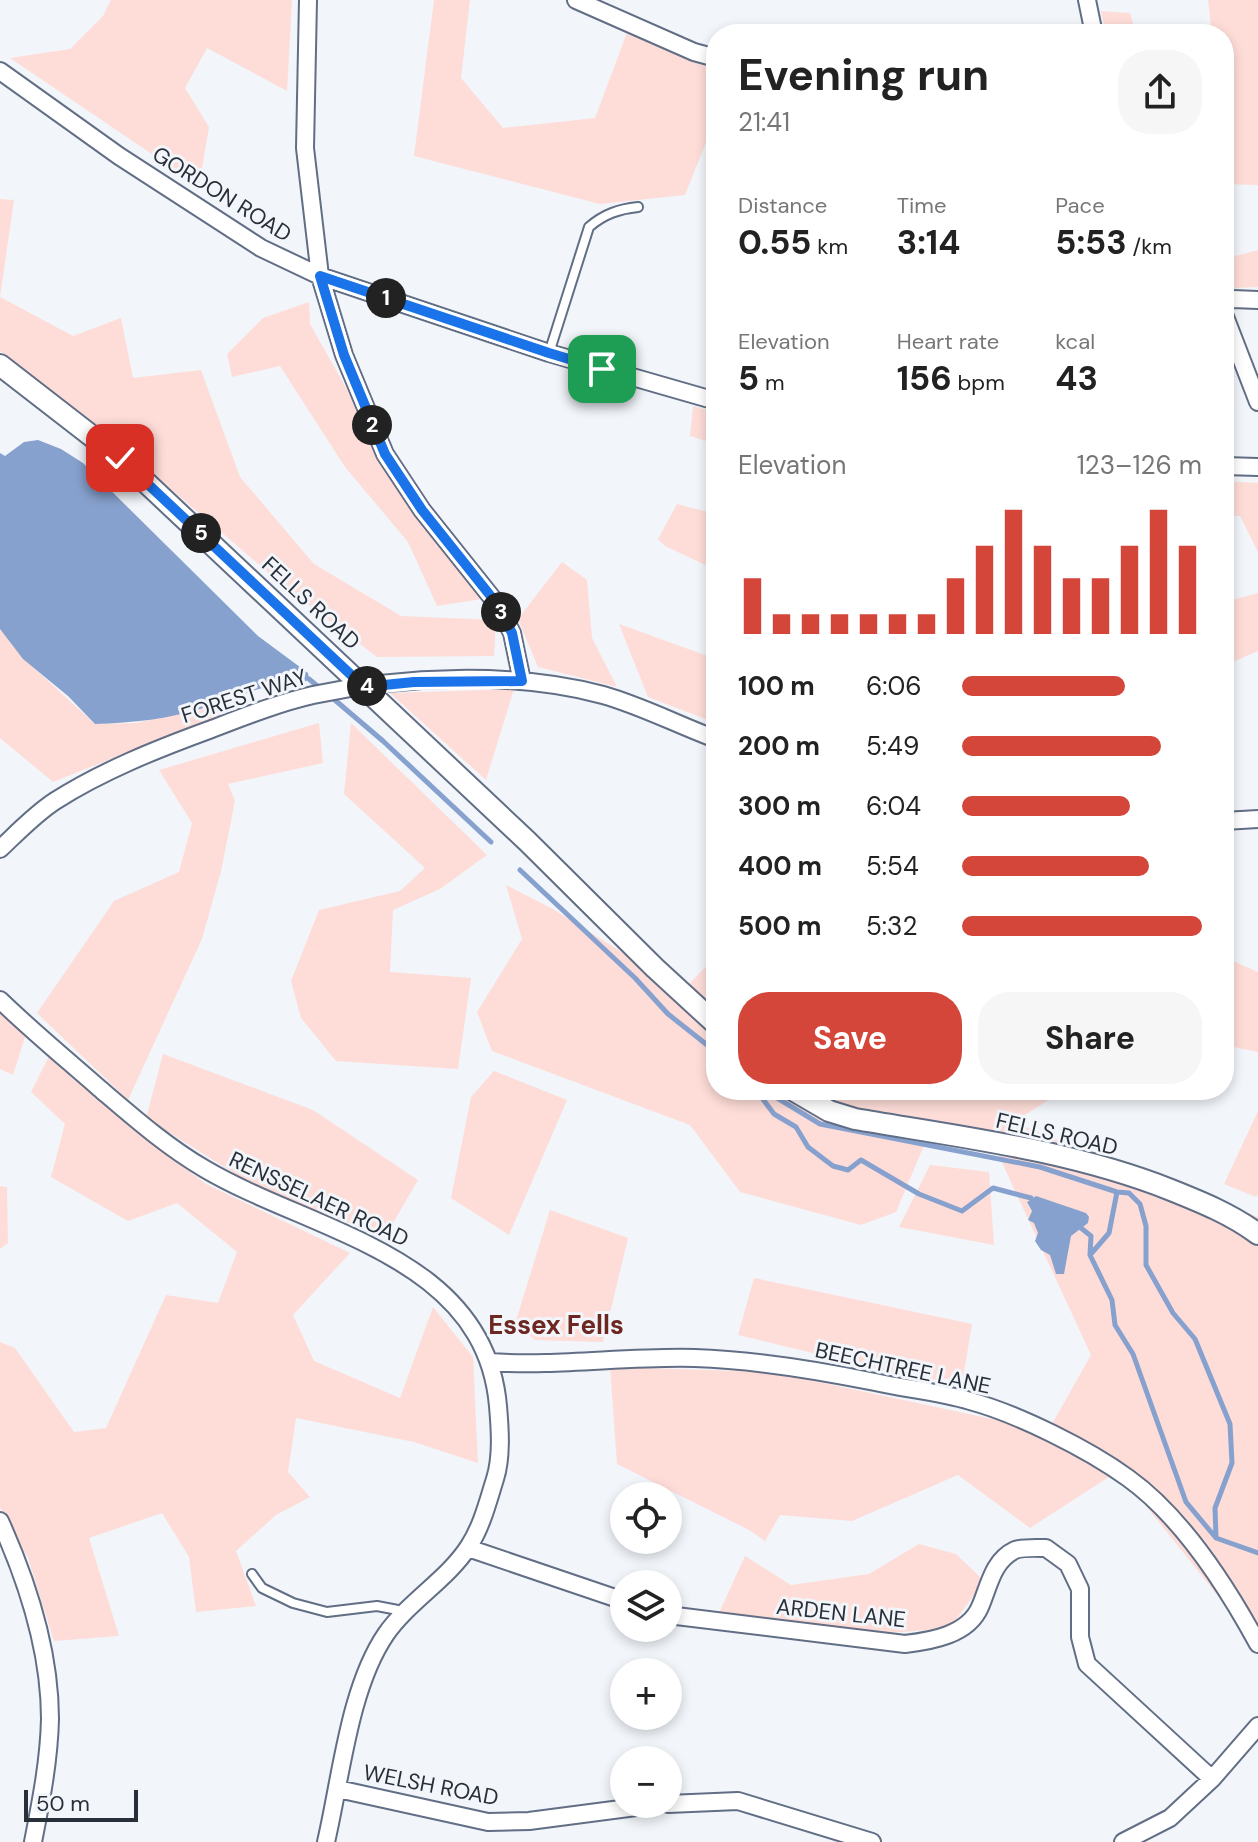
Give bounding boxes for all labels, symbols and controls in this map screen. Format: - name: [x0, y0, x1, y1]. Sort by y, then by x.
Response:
- text: Evening run: [738, 46, 989, 104]
- button: share: [1118, 50, 1202, 134]
- text: 21:41: [738, 105, 790, 139]
- street label: GORDON ROAD: [147, 140, 297, 248]
- text: Distance: [738, 191, 827, 220]
- text: Time: [897, 191, 946, 220]
- text: Pace: [1055, 191, 1105, 220]
- text: 0.55: [738, 220, 811, 265]
- text: 3:14: [897, 220, 960, 265]
- text: 5:53: [1055, 220, 1127, 265]
- text: km: [811, 232, 848, 261]
- text: /km: [1127, 232, 1172, 261]
- pin: 1: [366, 278, 406, 318]
- text: 1: [382, 283, 390, 312]
- text: Elevation: [738, 327, 830, 356]
- text: Heart rate: [897, 327, 999, 356]
- text: kcal: [1055, 327, 1095, 356]
- pin: [568, 335, 636, 403]
- icon: arrive: [580, 347, 624, 391]
- text: 5: [738, 356, 759, 401]
- text: 156: [897, 356, 952, 401]
- text: 43: [1055, 356, 1098, 401]
- text: m: [759, 368, 785, 397]
- text: bpm: [952, 368, 1005, 397]
- pin: 2: [352, 405, 392, 445]
- text: 2: [366, 410, 378, 439]
- pin: [86, 424, 154, 492]
- icon: check: [98, 436, 142, 480]
- text: Elevation: [738, 448, 846, 482]
- text: 123–126 m: [1077, 448, 1202, 482]
- pin: 5: [181, 513, 221, 553]
- text: 5: [194, 518, 208, 547]
- street label: FELLS ROAD: [256, 550, 366, 656]
- pin: 3: [481, 592, 521, 632]
- text: 3: [494, 597, 508, 626]
- street label: FOREST WAY: [178, 662, 311, 730]
- pin: 4: [347, 666, 387, 706]
- text: 100 m: [738, 669, 815, 703]
- text: 6:06: [866, 669, 922, 703]
- text: 4: [360, 671, 374, 700]
- text: 200 m: [738, 729, 820, 763]
- text: 5:49: [866, 729, 919, 763]
- text: 300 m: [738, 789, 821, 823]
- text: 6:04: [866, 789, 921, 823]
- text: 400 m: [738, 849, 822, 883]
- text: 5:54: [866, 849, 919, 883]
- text: 500 m: [738, 909, 821, 943]
- text: 5:32: [866, 909, 917, 943]
- button: Save: [738, 992, 962, 1084]
- button: Share: [978, 992, 1202, 1084]
- street label: FELLS ROAD: [993, 1106, 1121, 1162]
- street label: RENSSELAER ROAD: [225, 1145, 413, 1253]
- district label: Essex Fells: [488, 1308, 624, 1342]
- street label: BEECHTREE LANE: [813, 1335, 993, 1401]
- map controls: [610, 1482, 682, 1818]
- button: locate: [610, 1482, 682, 1554]
- button: layers: [610, 1570, 682, 1642]
- street label: ARDEN LANE: [775, 1592, 907, 1634]
- button: +: [610, 1658, 682, 1730]
- button: −: [610, 1746, 682, 1818]
- street label: WELSH ROAD: [361, 1758, 501, 1812]
- scale bar: [24, 1786, 138, 1822]
- text: 50 m: [36, 1789, 90, 1818]

